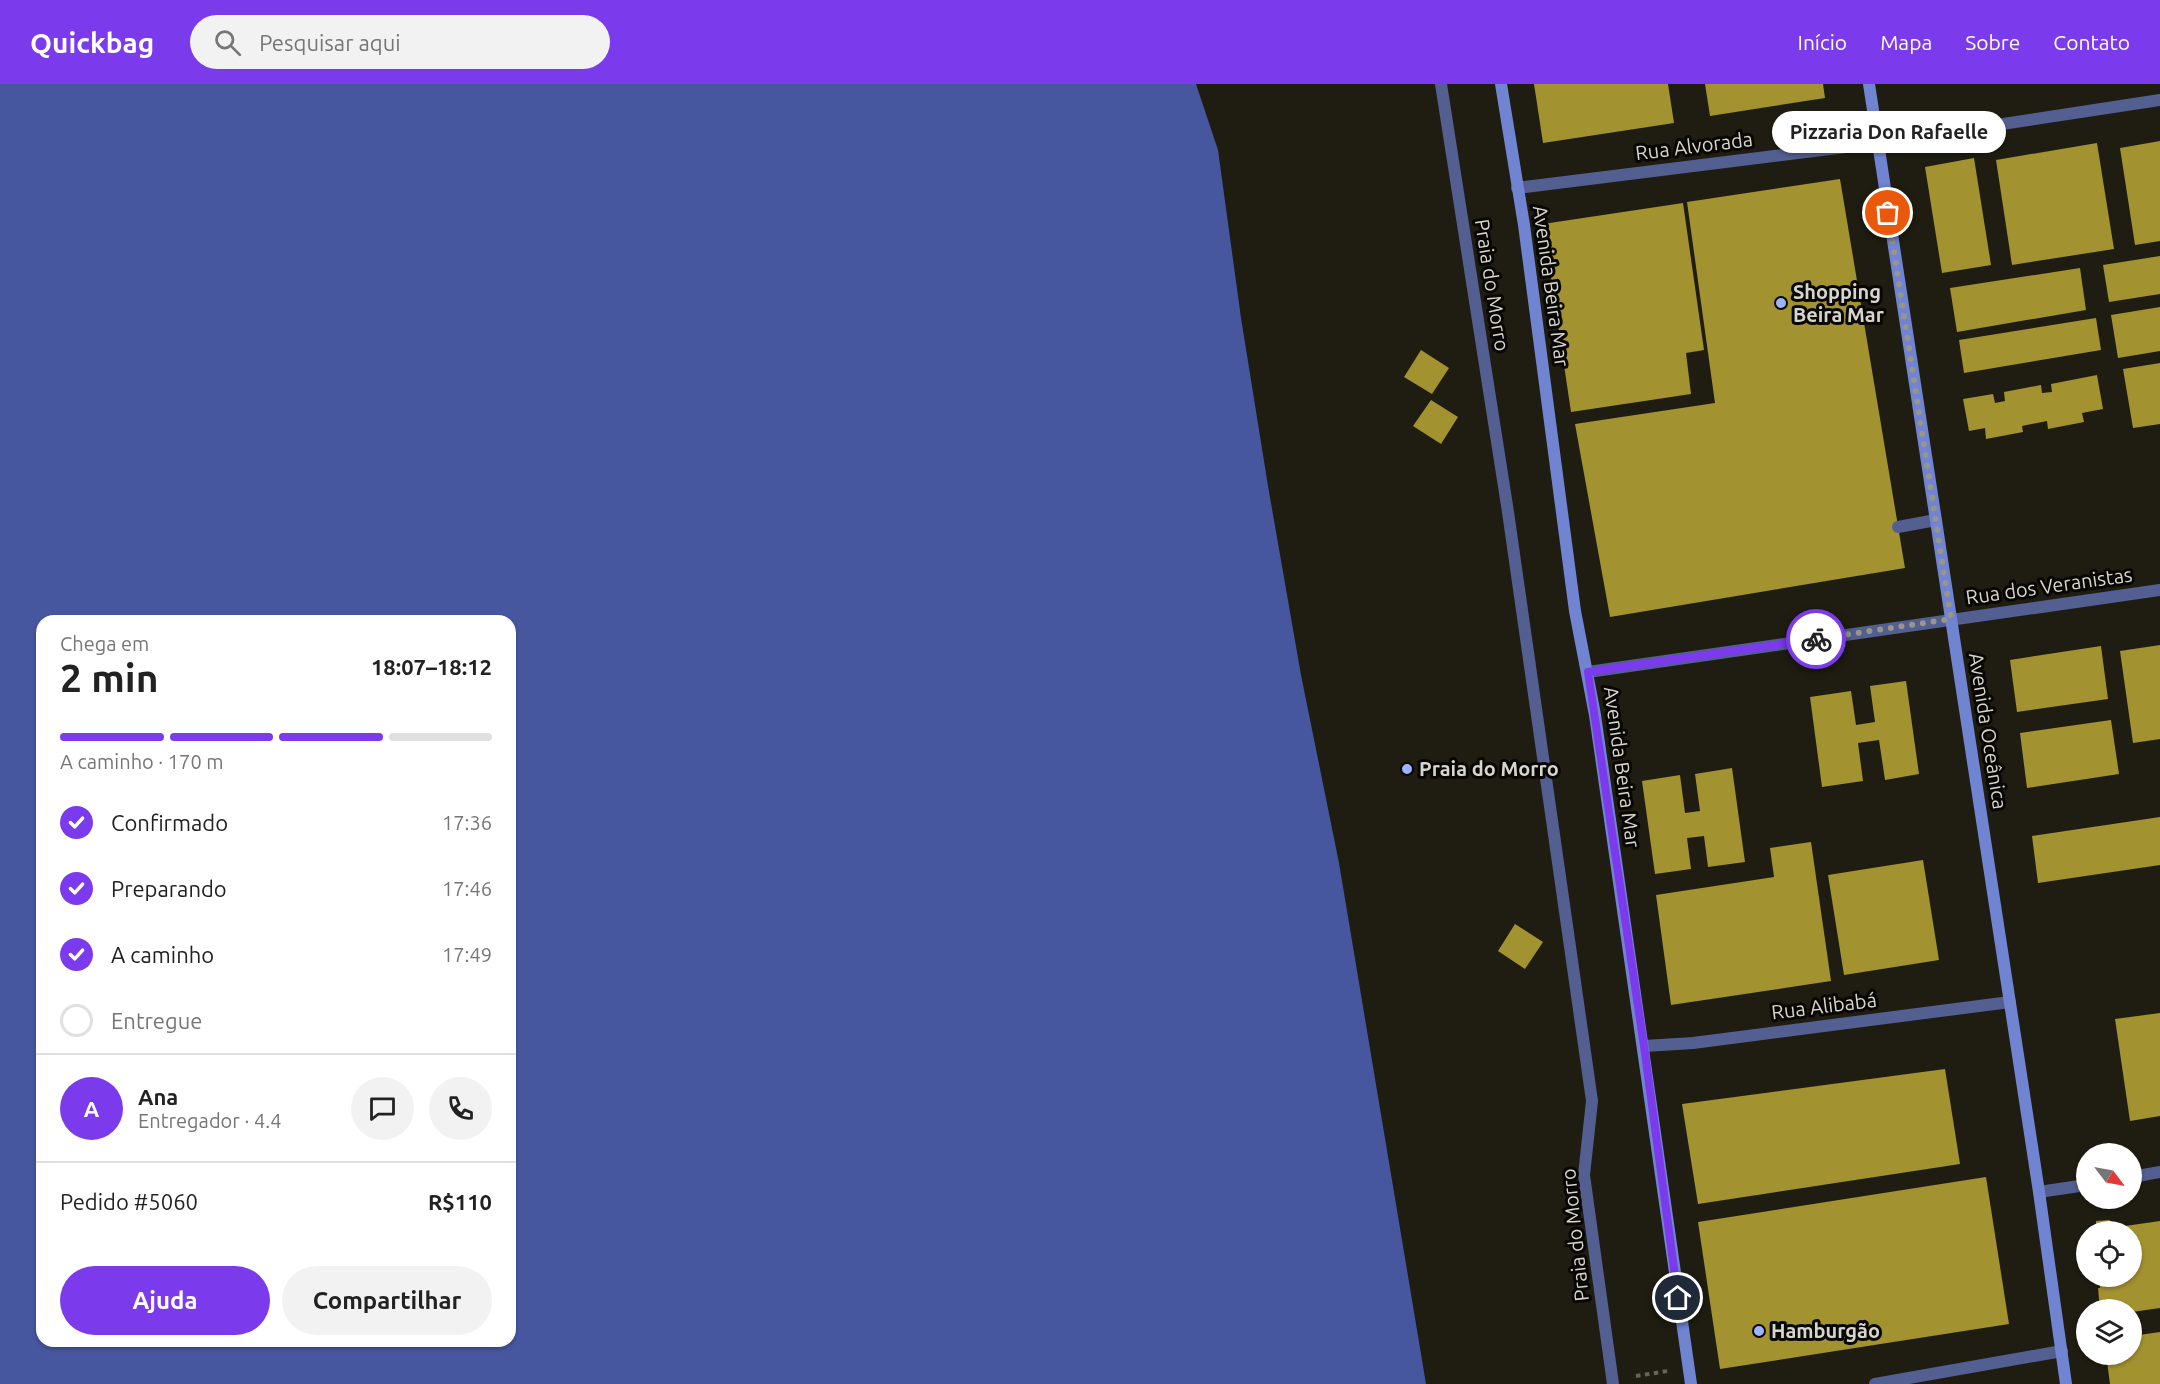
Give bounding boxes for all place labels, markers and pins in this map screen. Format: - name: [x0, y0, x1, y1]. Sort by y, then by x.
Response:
- callout: Pizzaria Don Rafaelle: [1771, 111, 2005, 153]
- pin: [1862, 187, 1913, 238]
- place label: Shopping Beira Mar: [1793, 280, 1885, 326]
- marker: Shopping Beira Mar: [1774, 296, 1788, 310]
- place label: Praia do Morro: [1419, 757, 1559, 780]
- marker: Praia do Morro: [1400, 762, 1414, 776]
- pin: [1652, 1272, 1703, 1323]
- place label: Hamburgão: [1771, 1319, 1880, 1342]
- marker: Hamburgão: [1752, 1324, 1766, 1338]

